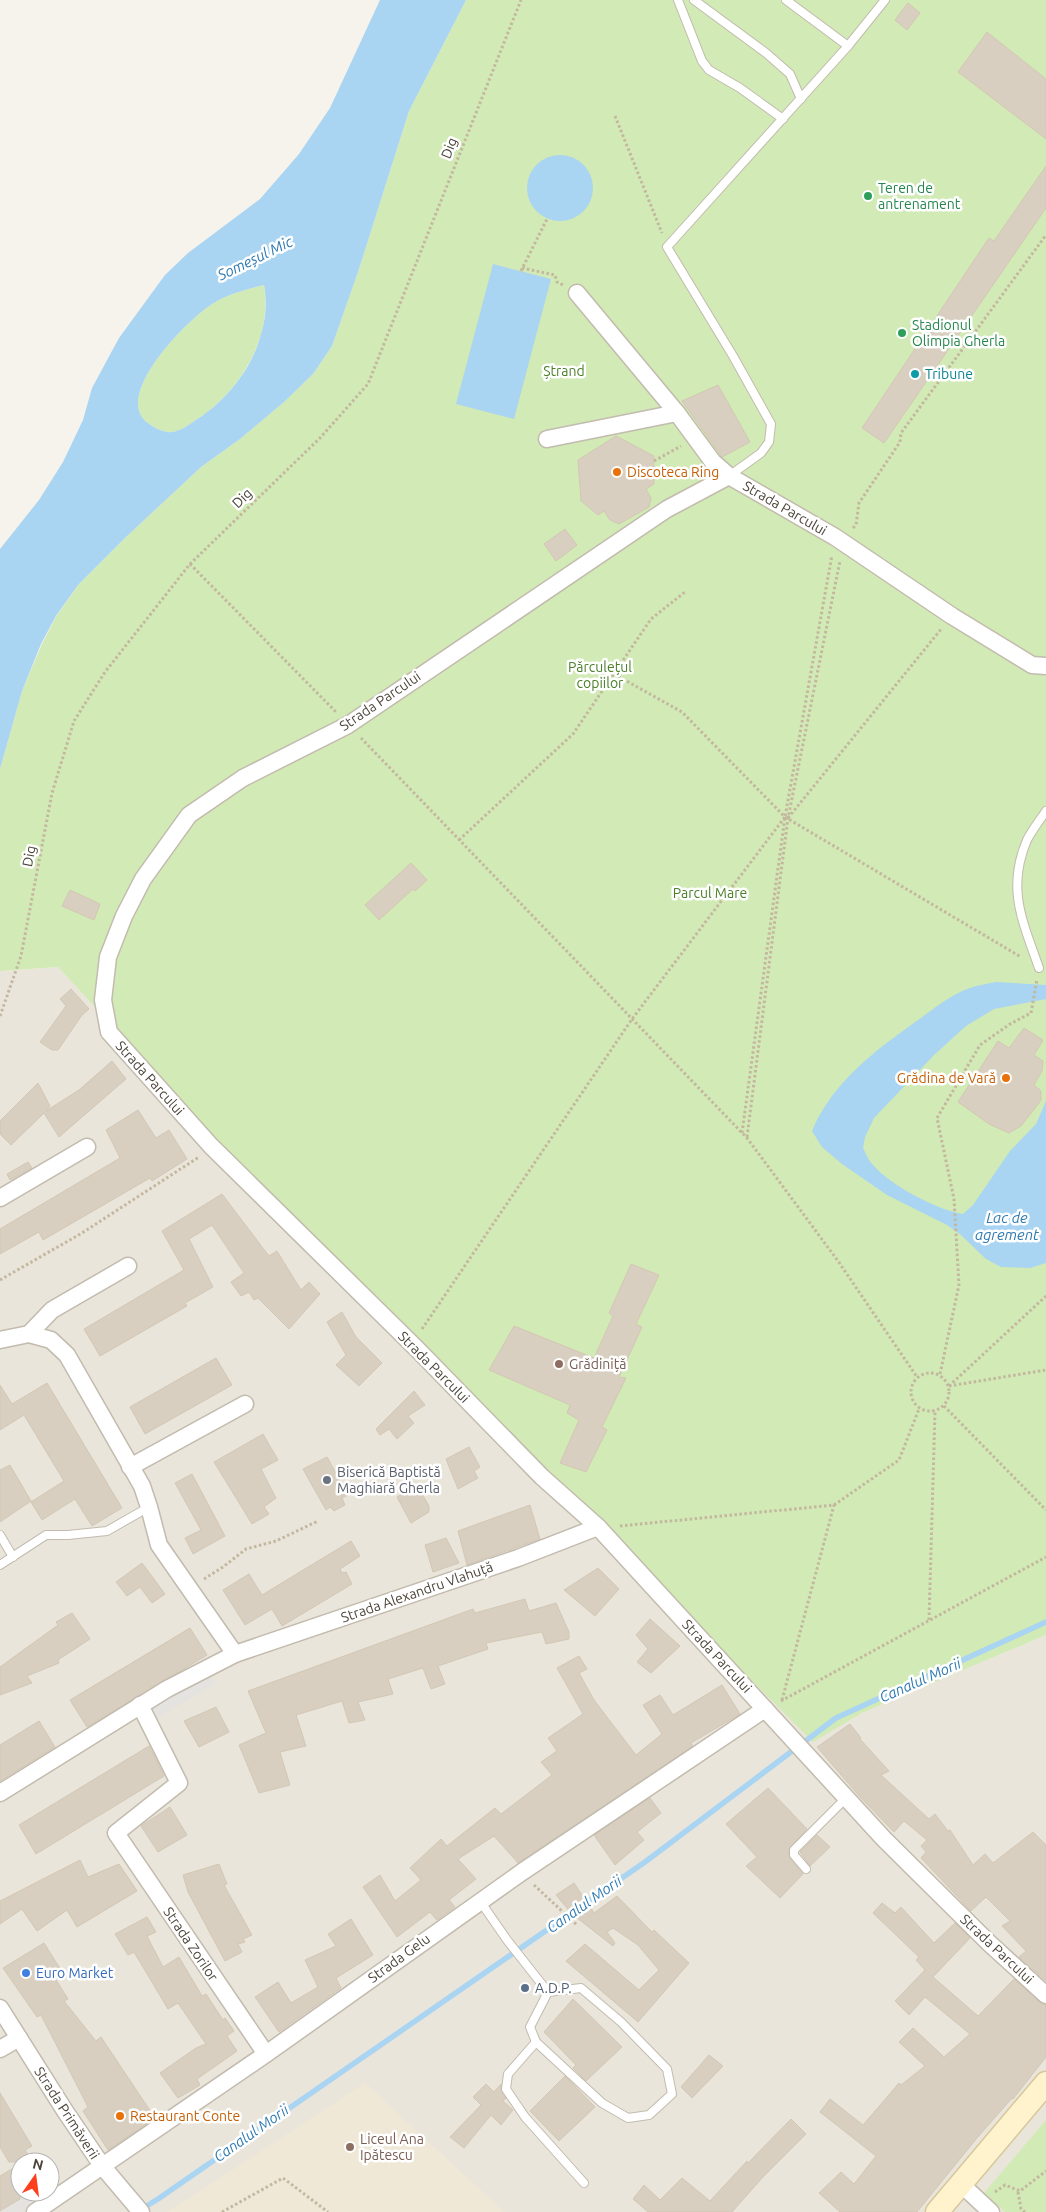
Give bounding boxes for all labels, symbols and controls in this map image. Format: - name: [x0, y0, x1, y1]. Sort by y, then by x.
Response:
- street label: Dig: [438, 135, 460, 161]
- place label: Teren de antrenament: [878, 180, 961, 212]
- marker: Teren de antrenament: [862, 190, 874, 202]
- water label: Someșul Mic: [214, 233, 295, 284]
- place label: Stadionul Olimpia Gherla: [912, 317, 1005, 349]
- marker: Stadionul Olimpia Gherla: [896, 327, 908, 339]
- park label: Ștrand: [543, 363, 585, 379]
- place label: Tribune: [925, 366, 973, 382]
- marker: Tribune: [909, 368, 921, 380]
- place label: Discoteca Ring: [627, 464, 719, 480]
- marker: Discoteca Ring: [611, 466, 623, 478]
- street label: Strada Parcului: [740, 478, 830, 538]
- street label: Dig: [229, 485, 255, 511]
- park label: Părculețul copiilor: [568, 659, 632, 691]
- street label: Strada Parcului: [336, 668, 424, 734]
- street label: Dig: [19, 844, 39, 868]
- park label: Parcul Mare: [673, 885, 747, 901]
- street label: Strada Parcului: [113, 1038, 187, 1118]
- place label: Grădina de Vară: [897, 1070, 996, 1086]
- marker: Grădina de Vară: [1000, 1072, 1012, 1084]
- water label: Lac de agrement: [975, 1209, 1039, 1243]
- street label: Strada Parcului: [395, 1328, 473, 1406]
- place label: Grădiniță: [569, 1356, 626, 1372]
- marker: Grădiniță: [553, 1358, 565, 1370]
- place label: Biserică Baptistă Maghiară Gherla: [337, 1464, 441, 1496]
- marker: Biserică Baptistă Maghiară Gherla: [321, 1474, 333, 1486]
- street label: Strada Alexandru Vlahuță: [339, 1558, 495, 1626]
- street label: Strada Parcului: [679, 1616, 755, 1696]
- water label: Canalul Morii: [877, 1654, 965, 1706]
- water label: Canalul Morii: [543, 1871, 626, 1936]
- street label: Strada Zorilor: [160, 1904, 222, 1985]
- street label: Strada Parcului: [957, 1911, 1037, 1987]
- street label: Strada Gelu: [365, 1930, 433, 1986]
- place label: Euro Market: [36, 1965, 114, 1981]
- marker: Euro Market: [20, 1967, 32, 1979]
- place label: A.D.P.: [535, 1980, 572, 1996]
- marker: A.D.P.: [519, 1982, 531, 1994]
- street label: Strada Primăverii: [31, 2064, 103, 2162]
- water label: Canalul Morii: [210, 2100, 293, 2165]
- place label: Restaurant Conte: [130, 2108, 240, 2124]
- marker: Restaurant Conte: [114, 2110, 126, 2122]
- place label: Liceul Ana Ipătescu: [360, 2131, 424, 2163]
- marker: Liceul Ana Ipătescu: [344, 2141, 356, 2153]
- north arrow: [10, 2152, 60, 2202]
- text: N: [31, 2155, 45, 2173]

